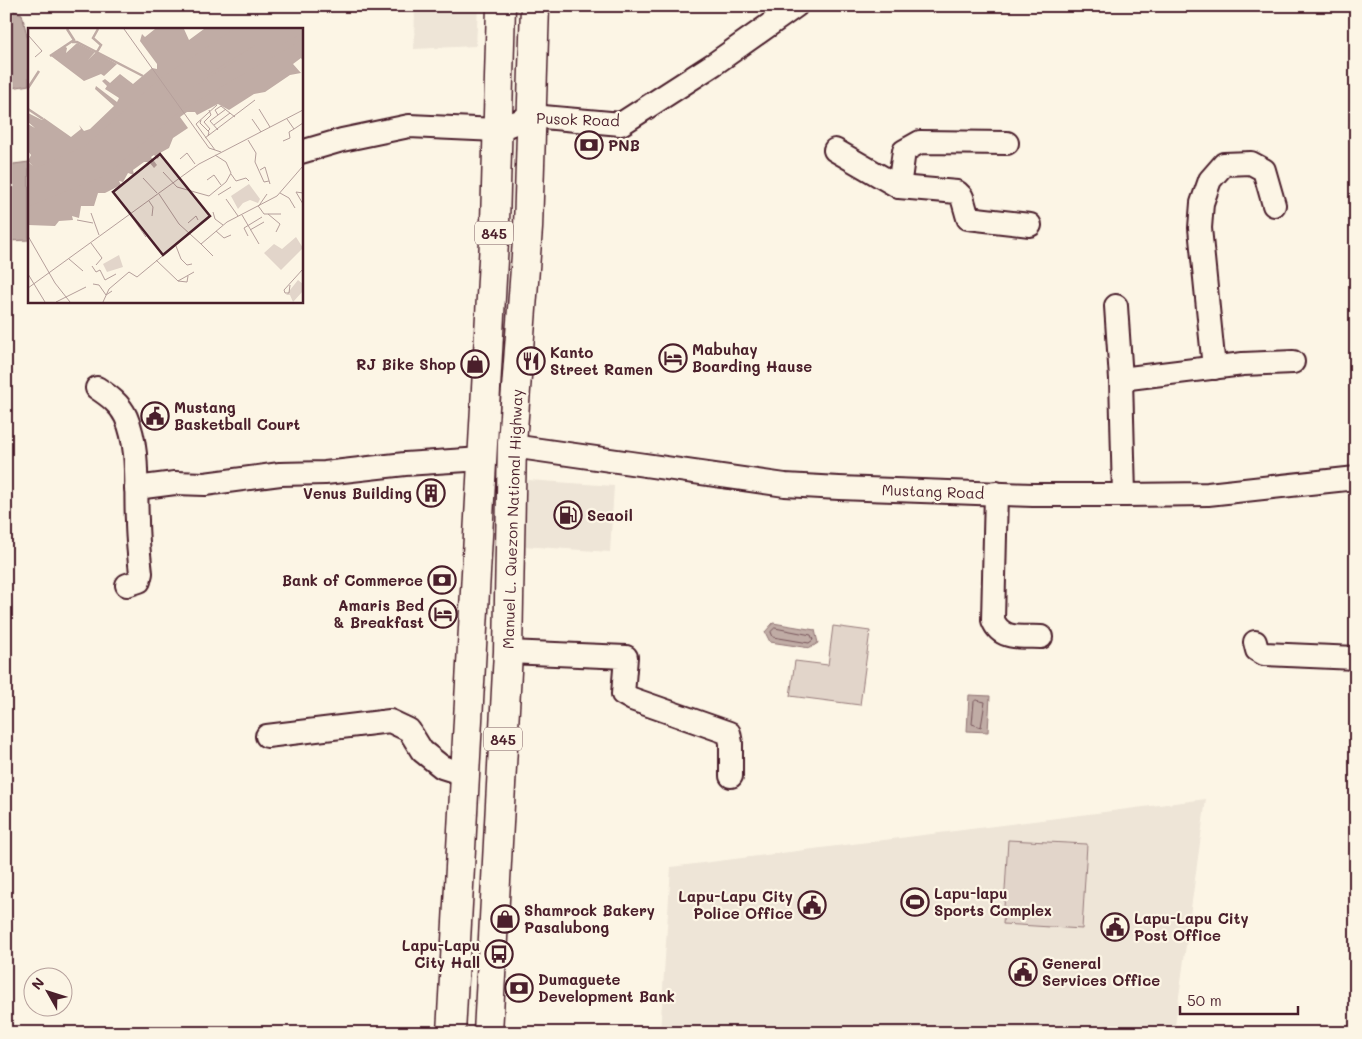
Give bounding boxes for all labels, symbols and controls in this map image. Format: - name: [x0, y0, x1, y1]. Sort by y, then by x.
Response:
- inset map: [28, 28, 302, 302]
- street label: Pusok Road: [536, 108, 620, 130]
- bank icon: PNB: [574, 130, 604, 160]
- place label: PNB: [608, 135, 640, 155]
- road number: 845: [475, 222, 513, 244]
- place label: Mabuhay Boarding Hause: [692, 339, 812, 376]
- place label: Kanto Street Ramen: [550, 342, 653, 379]
- hotel icon: Mabuhay Boarding Hause: [658, 343, 688, 373]
- restaurant icon: Kanto Street Ramen: [516, 346, 546, 376]
- shop icon: RJ Bike Shop: [460, 349, 490, 379]
- place label: RJ Bike Shop: [356, 354, 456, 374]
- street label: Manuel L. Quezon National Highway: [497, 388, 527, 649]
- place label: Mustang Basketball Court: [174, 397, 300, 434]
- public building icon: Mustang Basketball Court: [140, 401, 170, 431]
- building icon: Venus Building: [416, 478, 446, 508]
- street label: Mustang Road: [881, 479, 985, 503]
- place label: Venus Building: [303, 483, 412, 503]
- fuel station icon: Seaoil: [553, 500, 583, 530]
- place label: Seaoil: [587, 505, 633, 525]
- bank icon: Bank of Commerce: [427, 565, 457, 595]
- place label: Bank of Commerce: [282, 570, 423, 590]
- place label: Amaris Bed & Breakfast: [333, 595, 425, 632]
- hotel icon: Amaris Bed & Breakfast: [428, 599, 458, 629]
- road number: 845: [484, 728, 522, 751]
- place label: Lapu-lapu Sports Complex: [934, 883, 1052, 920]
- place label: Lapu-Lapu City Police Office: [678, 886, 793, 923]
- sports icon: Lapu-lapu Sports Complex: [900, 887, 930, 917]
- public building icon: Lapu-Lapu City Police Office: [797, 890, 827, 920]
- place label: Shamrock Bakery Pasalubong: [524, 900, 655, 937]
- shop icon: Shamrock Bakery Pasalubong: [490, 904, 520, 934]
- place label: Lapu-Lapu City Post Office: [1134, 908, 1249, 945]
- public building icon: Lapu-Lapu City Post Office: [1100, 912, 1130, 942]
- place label: Lapu-Lapu City Hall: [402, 935, 480, 972]
- bus stop icon: Lapu-Lapu City Hall: [484, 939, 514, 969]
- place label: General Services Office: [1042, 953, 1160, 990]
- public building icon: General Services Office: [1008, 957, 1038, 987]
- north arrow: [22, 966, 72, 1016]
- place label: Dumaguete Development Bank: [538, 969, 675, 1006]
- text: N: [27, 973, 48, 994]
- bank icon: Dumaguete Development Bank: [504, 973, 534, 1003]
- scale bar: [1180, 984, 1297, 1016]
- text: 50 m: [1187, 990, 1222, 1010]

